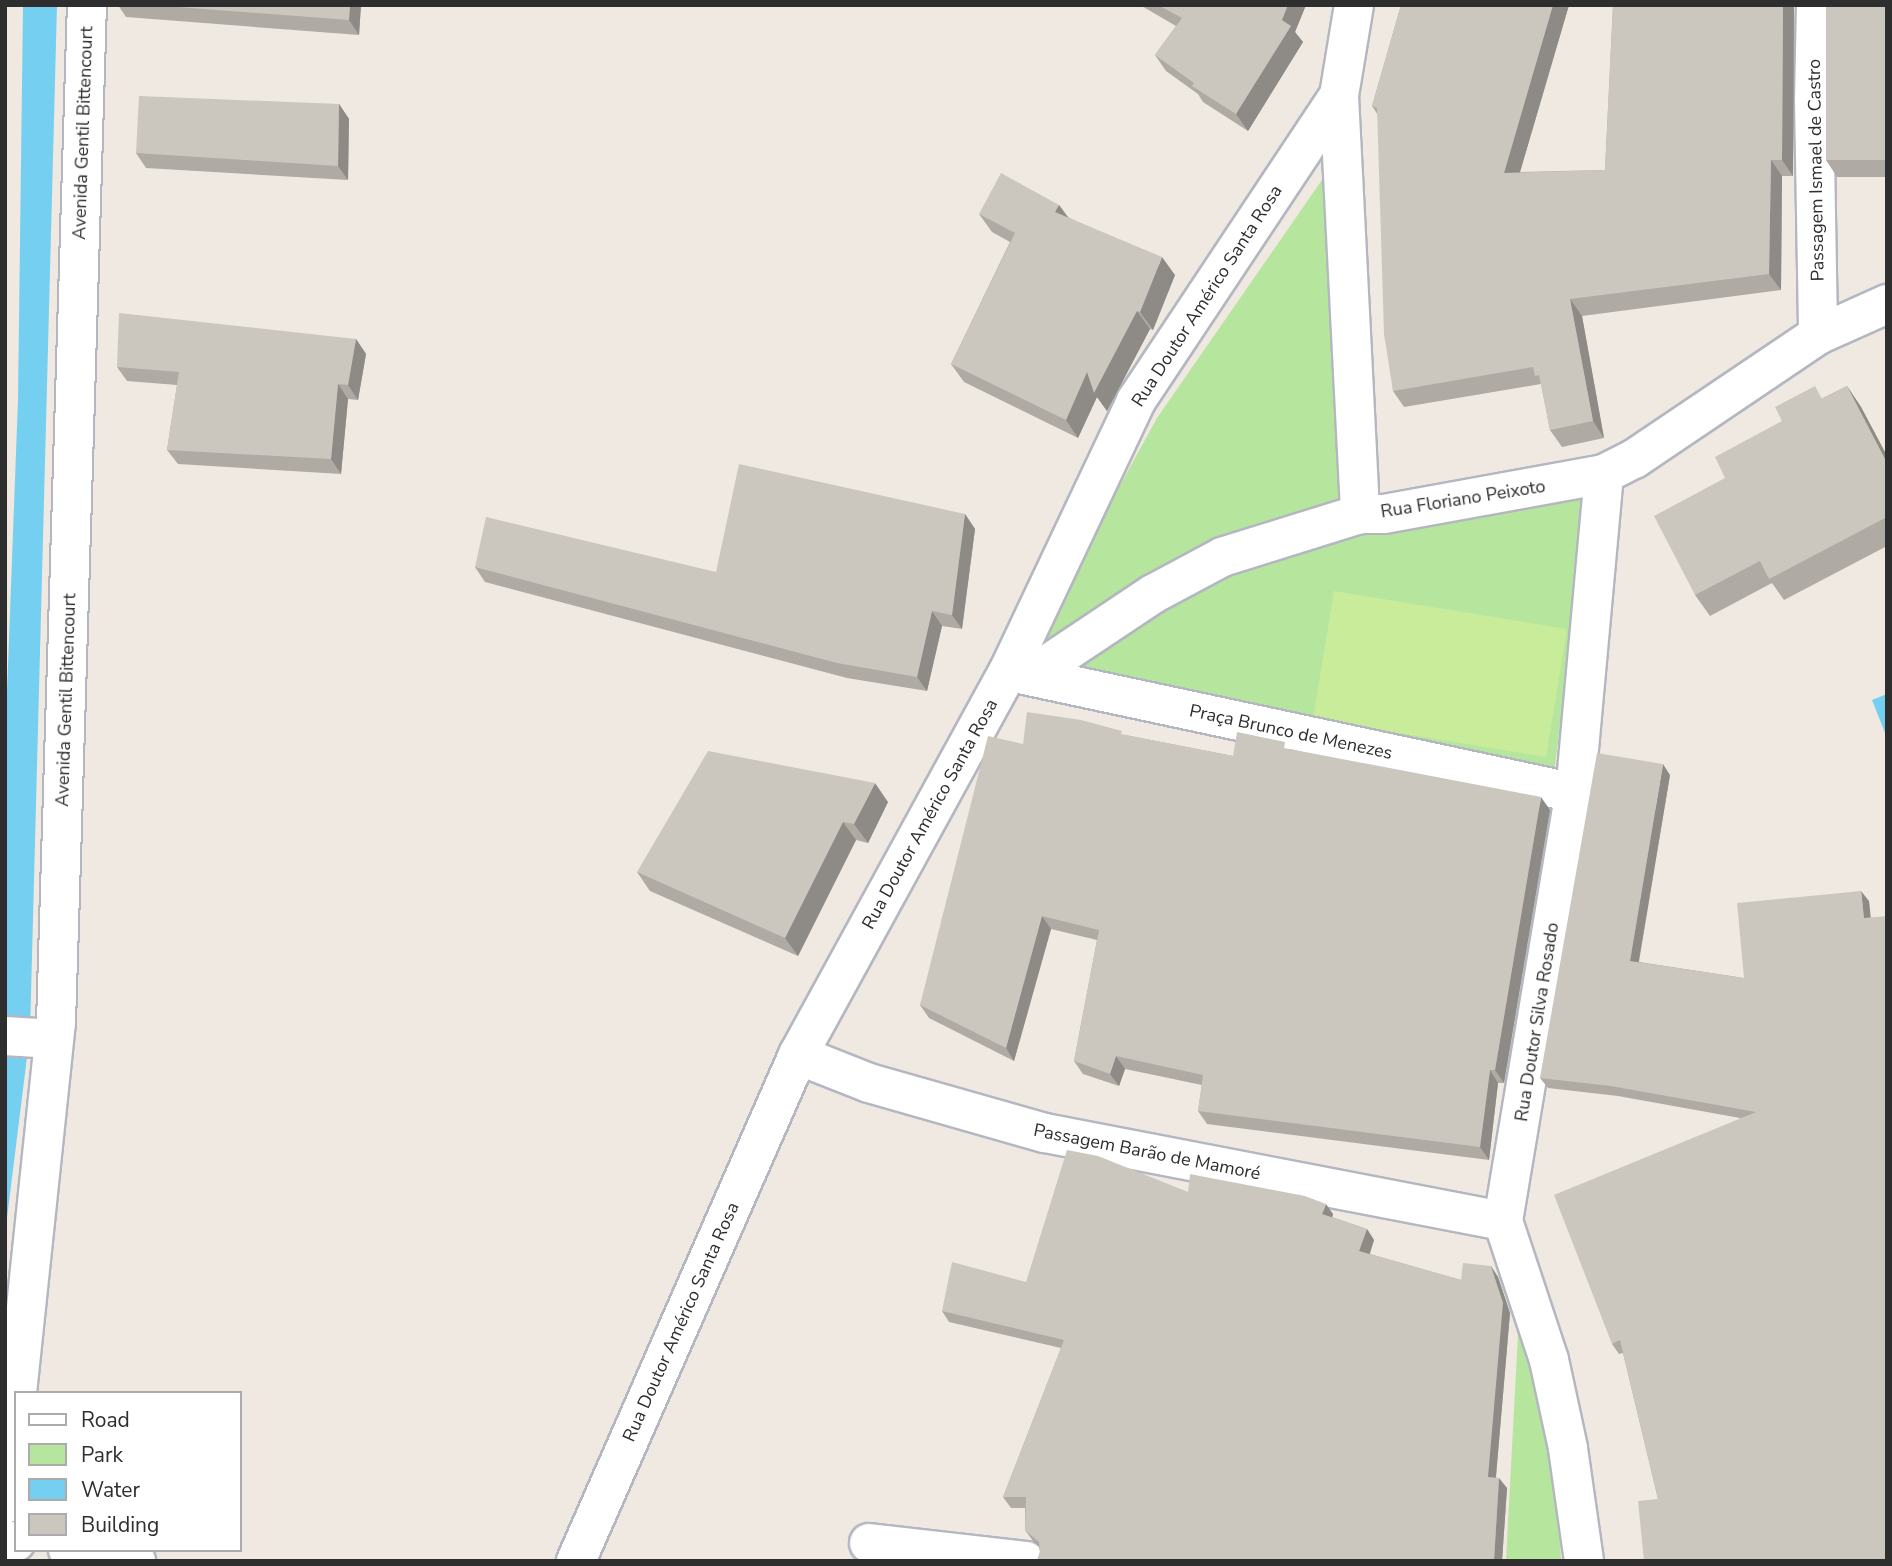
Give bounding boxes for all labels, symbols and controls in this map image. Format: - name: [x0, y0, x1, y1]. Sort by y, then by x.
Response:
- street label: Avenida Gentil Bittencourt: [68, 26, 98, 240]
- street label: Passagem Ismael de Castro: [1803, 59, 1829, 281]
- street label: Rua Doutor Américo Santa Rosa: [1127, 181, 1287, 411]
- street label: Rua Floriano Peixoto: [1379, 475, 1547, 523]
- street label: Avenida Gentil Bittencourt: [51, 593, 81, 807]
- street label: Rua Doutor Américo Santa Rosa: [858, 695, 1002, 933]
- street label: Praça Brunco de Menezes: [1187, 700, 1395, 764]
- street label: Rua Doutor Silva Rosado: [1511, 921, 1563, 1123]
- street label: Passagem Barão de Mamoré: [1032, 1119, 1262, 1185]
- street label: Rua Doutor Américo Santa Rosa: [618, 1199, 744, 1445]
- legend: [14, 1391, 242, 1552]
- text: Road: [81, 1406, 130, 1434]
- text: Park: [81, 1441, 123, 1469]
- text: Water: [81, 1476, 140, 1504]
- text: Building: [81, 1511, 159, 1539]

